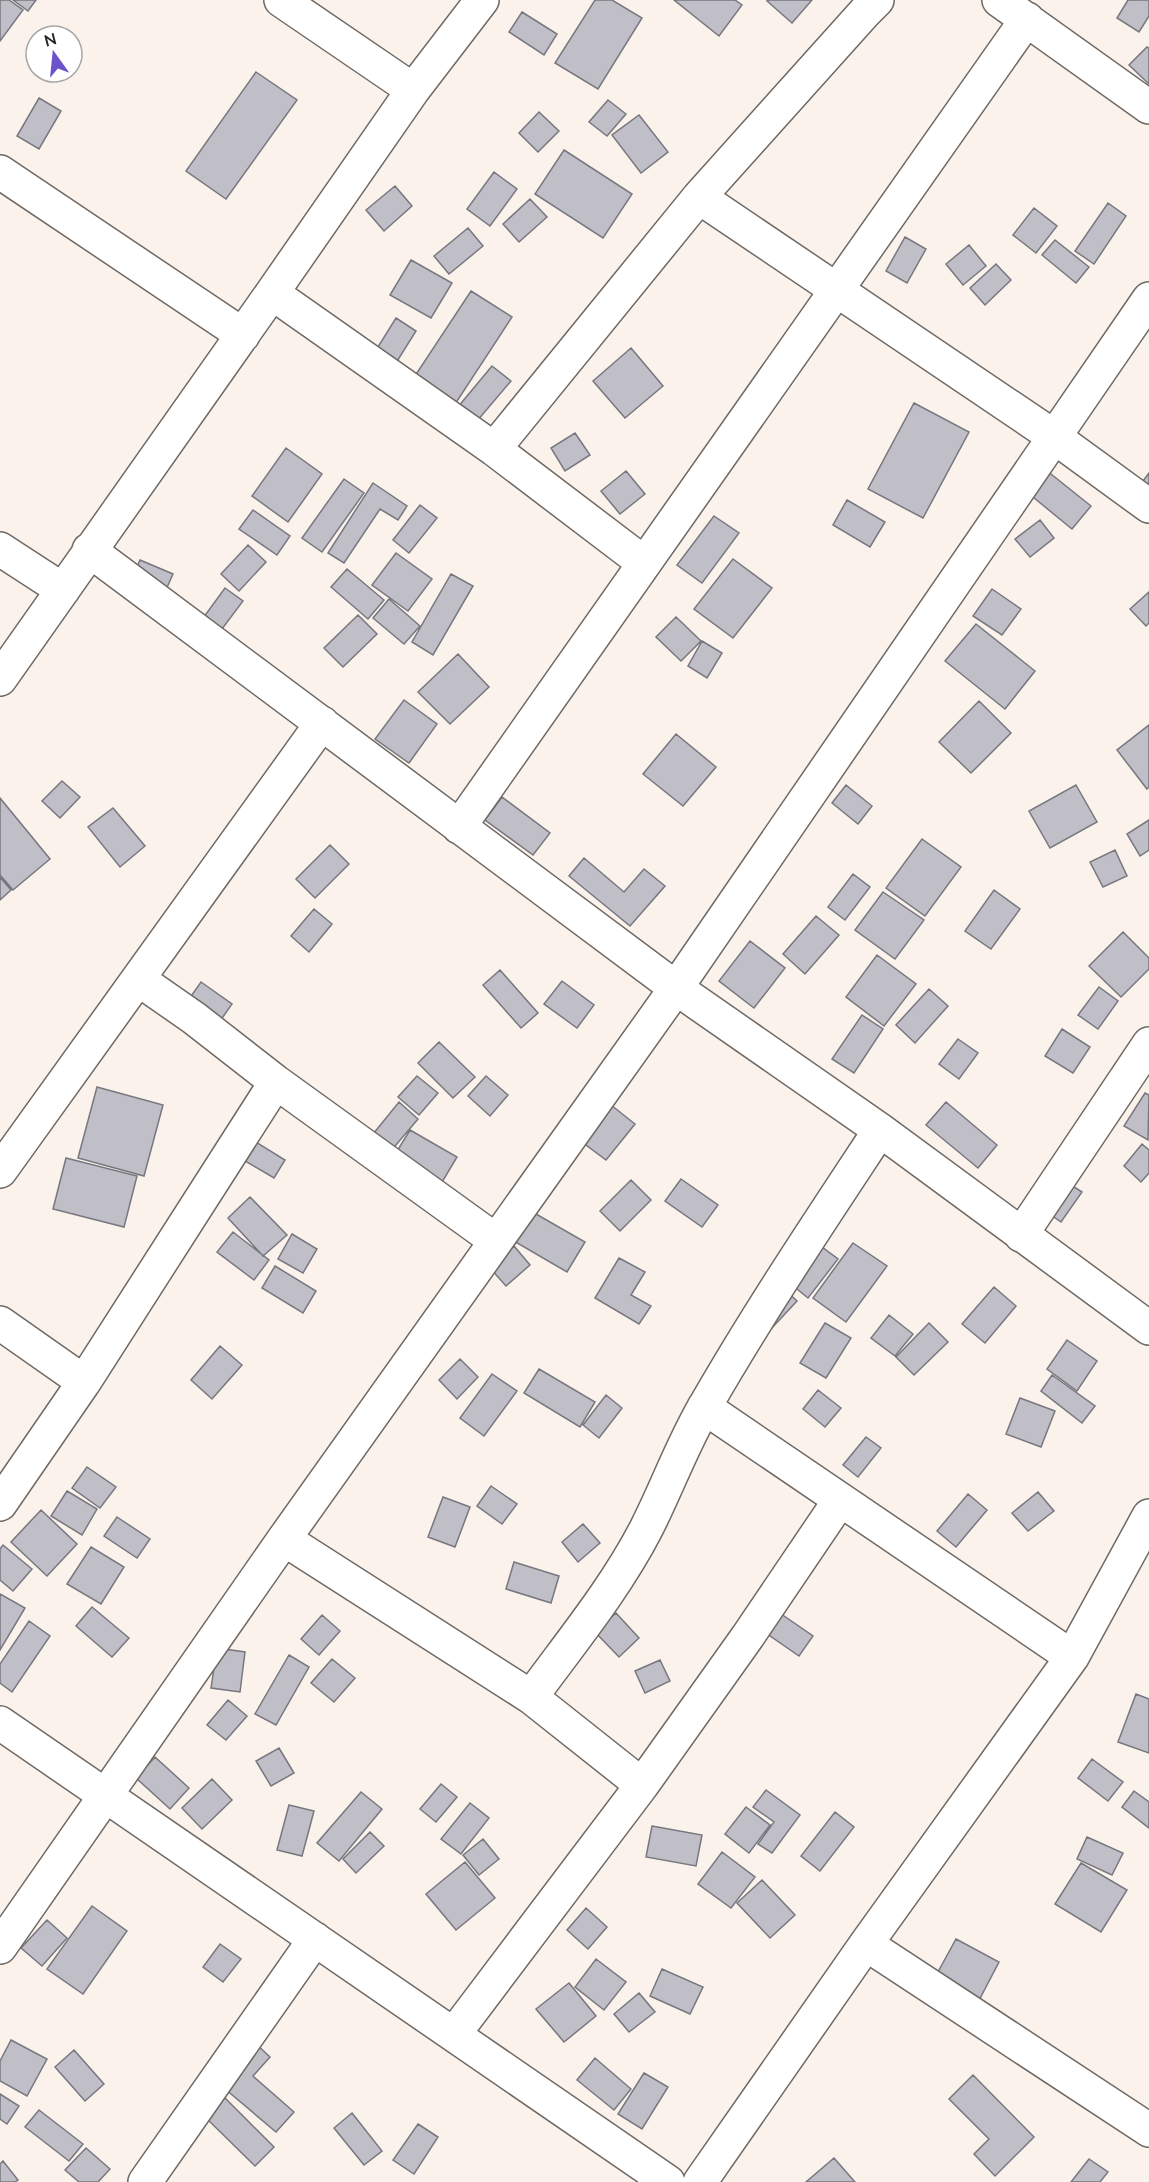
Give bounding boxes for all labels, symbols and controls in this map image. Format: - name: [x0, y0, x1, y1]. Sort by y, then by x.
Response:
- north arrow: [24, 24, 84, 84]
- text: N: [42, 28, 59, 53]

